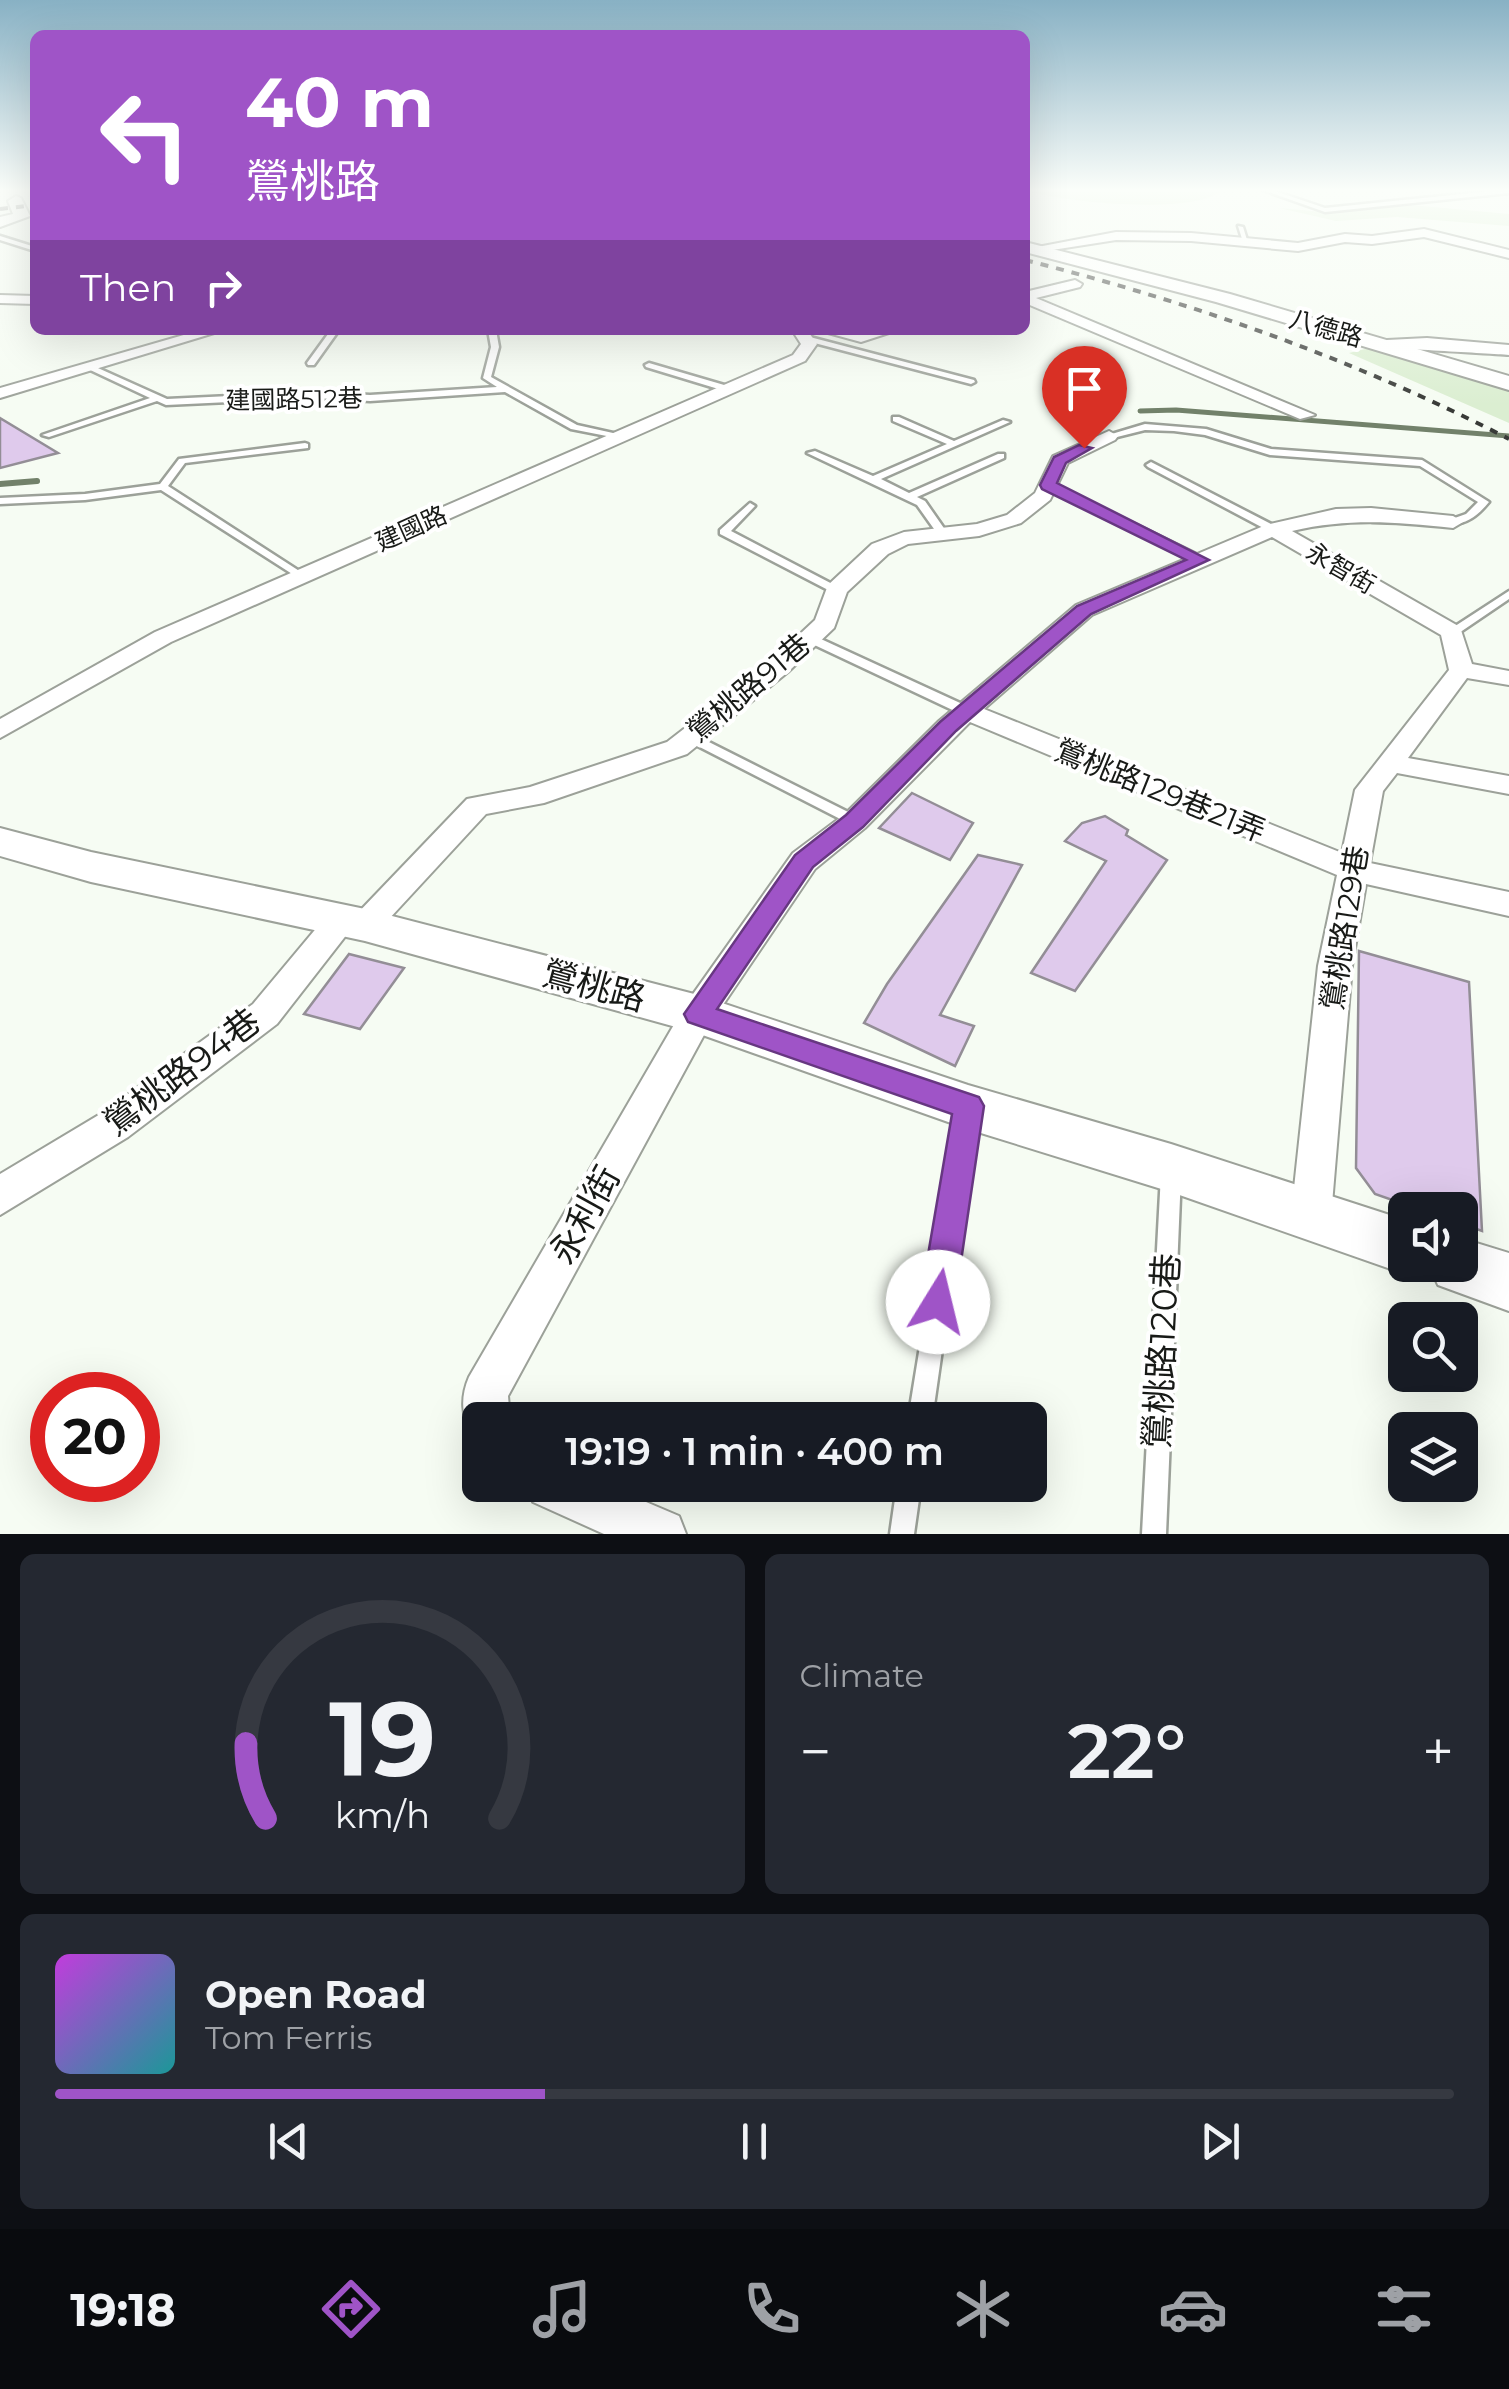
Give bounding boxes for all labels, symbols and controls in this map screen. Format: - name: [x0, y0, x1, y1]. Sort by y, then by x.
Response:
- text: 40 m: [245, 59, 434, 145]
- icon: left: [80, 70, 210, 200]
- text: 鶯桃路: [245, 153, 380, 208]
- icon: right: [196, 260, 251, 315]
- text: Then: [80, 264, 176, 311]
- street label: 八德路: [1286, 303, 1366, 353]
- pin: [1042, 346, 1127, 449]
- icon: arrive: [1057, 361, 1112, 416]
- street label: 建國路512巷: [225, 383, 363, 415]
- street label: 建國路: [371, 499, 451, 557]
- street label: 永智街: [1301, 536, 1381, 600]
- street label: 鶯桃路91巷: [680, 626, 818, 750]
- street label: 鶯桃路129巷21弄: [1049, 731, 1271, 850]
- street label: 鶯桃路129巷: [1313, 843, 1376, 1013]
- street label: 鶯桃路: [538, 951, 650, 1020]
- street label: 鶯桃路94巷: [95, 999, 268, 1144]
- street label: 永利街: [540, 1158, 629, 1271]
- map controls: [1388, 1192, 1478, 1502]
- button: sound: [1388, 1192, 1478, 1282]
- position arrow: [886, 1250, 990, 1354]
- street label: 鶯桃路120巷: [1135, 1252, 1188, 1450]
- button: search: [1388, 1302, 1478, 1392]
- speed limit sign: 20: [30, 1372, 160, 1502]
- button: layers: [1388, 1412, 1478, 1502]
- text: 19:19 · 1 min · 400 m: [565, 1428, 944, 1475]
- text: Climate: [800, 1656, 924, 1695]
- text: 19: [329, 1675, 436, 1802]
- text: 22°: [1067, 1705, 1186, 1797]
- text: −: [800, 1718, 831, 1785]
- text: +: [1422, 1718, 1454, 1785]
- text: km/h: [335, 1793, 430, 1837]
- text: Open Road: [205, 1971, 427, 2018]
- text: Tom Ferris: [205, 2018, 372, 2057]
- icon: previous: [261, 2114, 316, 2169]
- icon: pause: [727, 2114, 782, 2169]
- icon: next: [1193, 2114, 1248, 2169]
- icon: directions: [316, 2274, 386, 2344]
- icon: music: [527, 2274, 597, 2344]
- icon: phone: [737, 2274, 807, 2344]
- icon: climate: [948, 2274, 1018, 2344]
- icon: car: [1158, 2274, 1228, 2344]
- icon: filters: [1369, 2274, 1439, 2344]
- text: 19:18: [70, 2282, 176, 2337]

